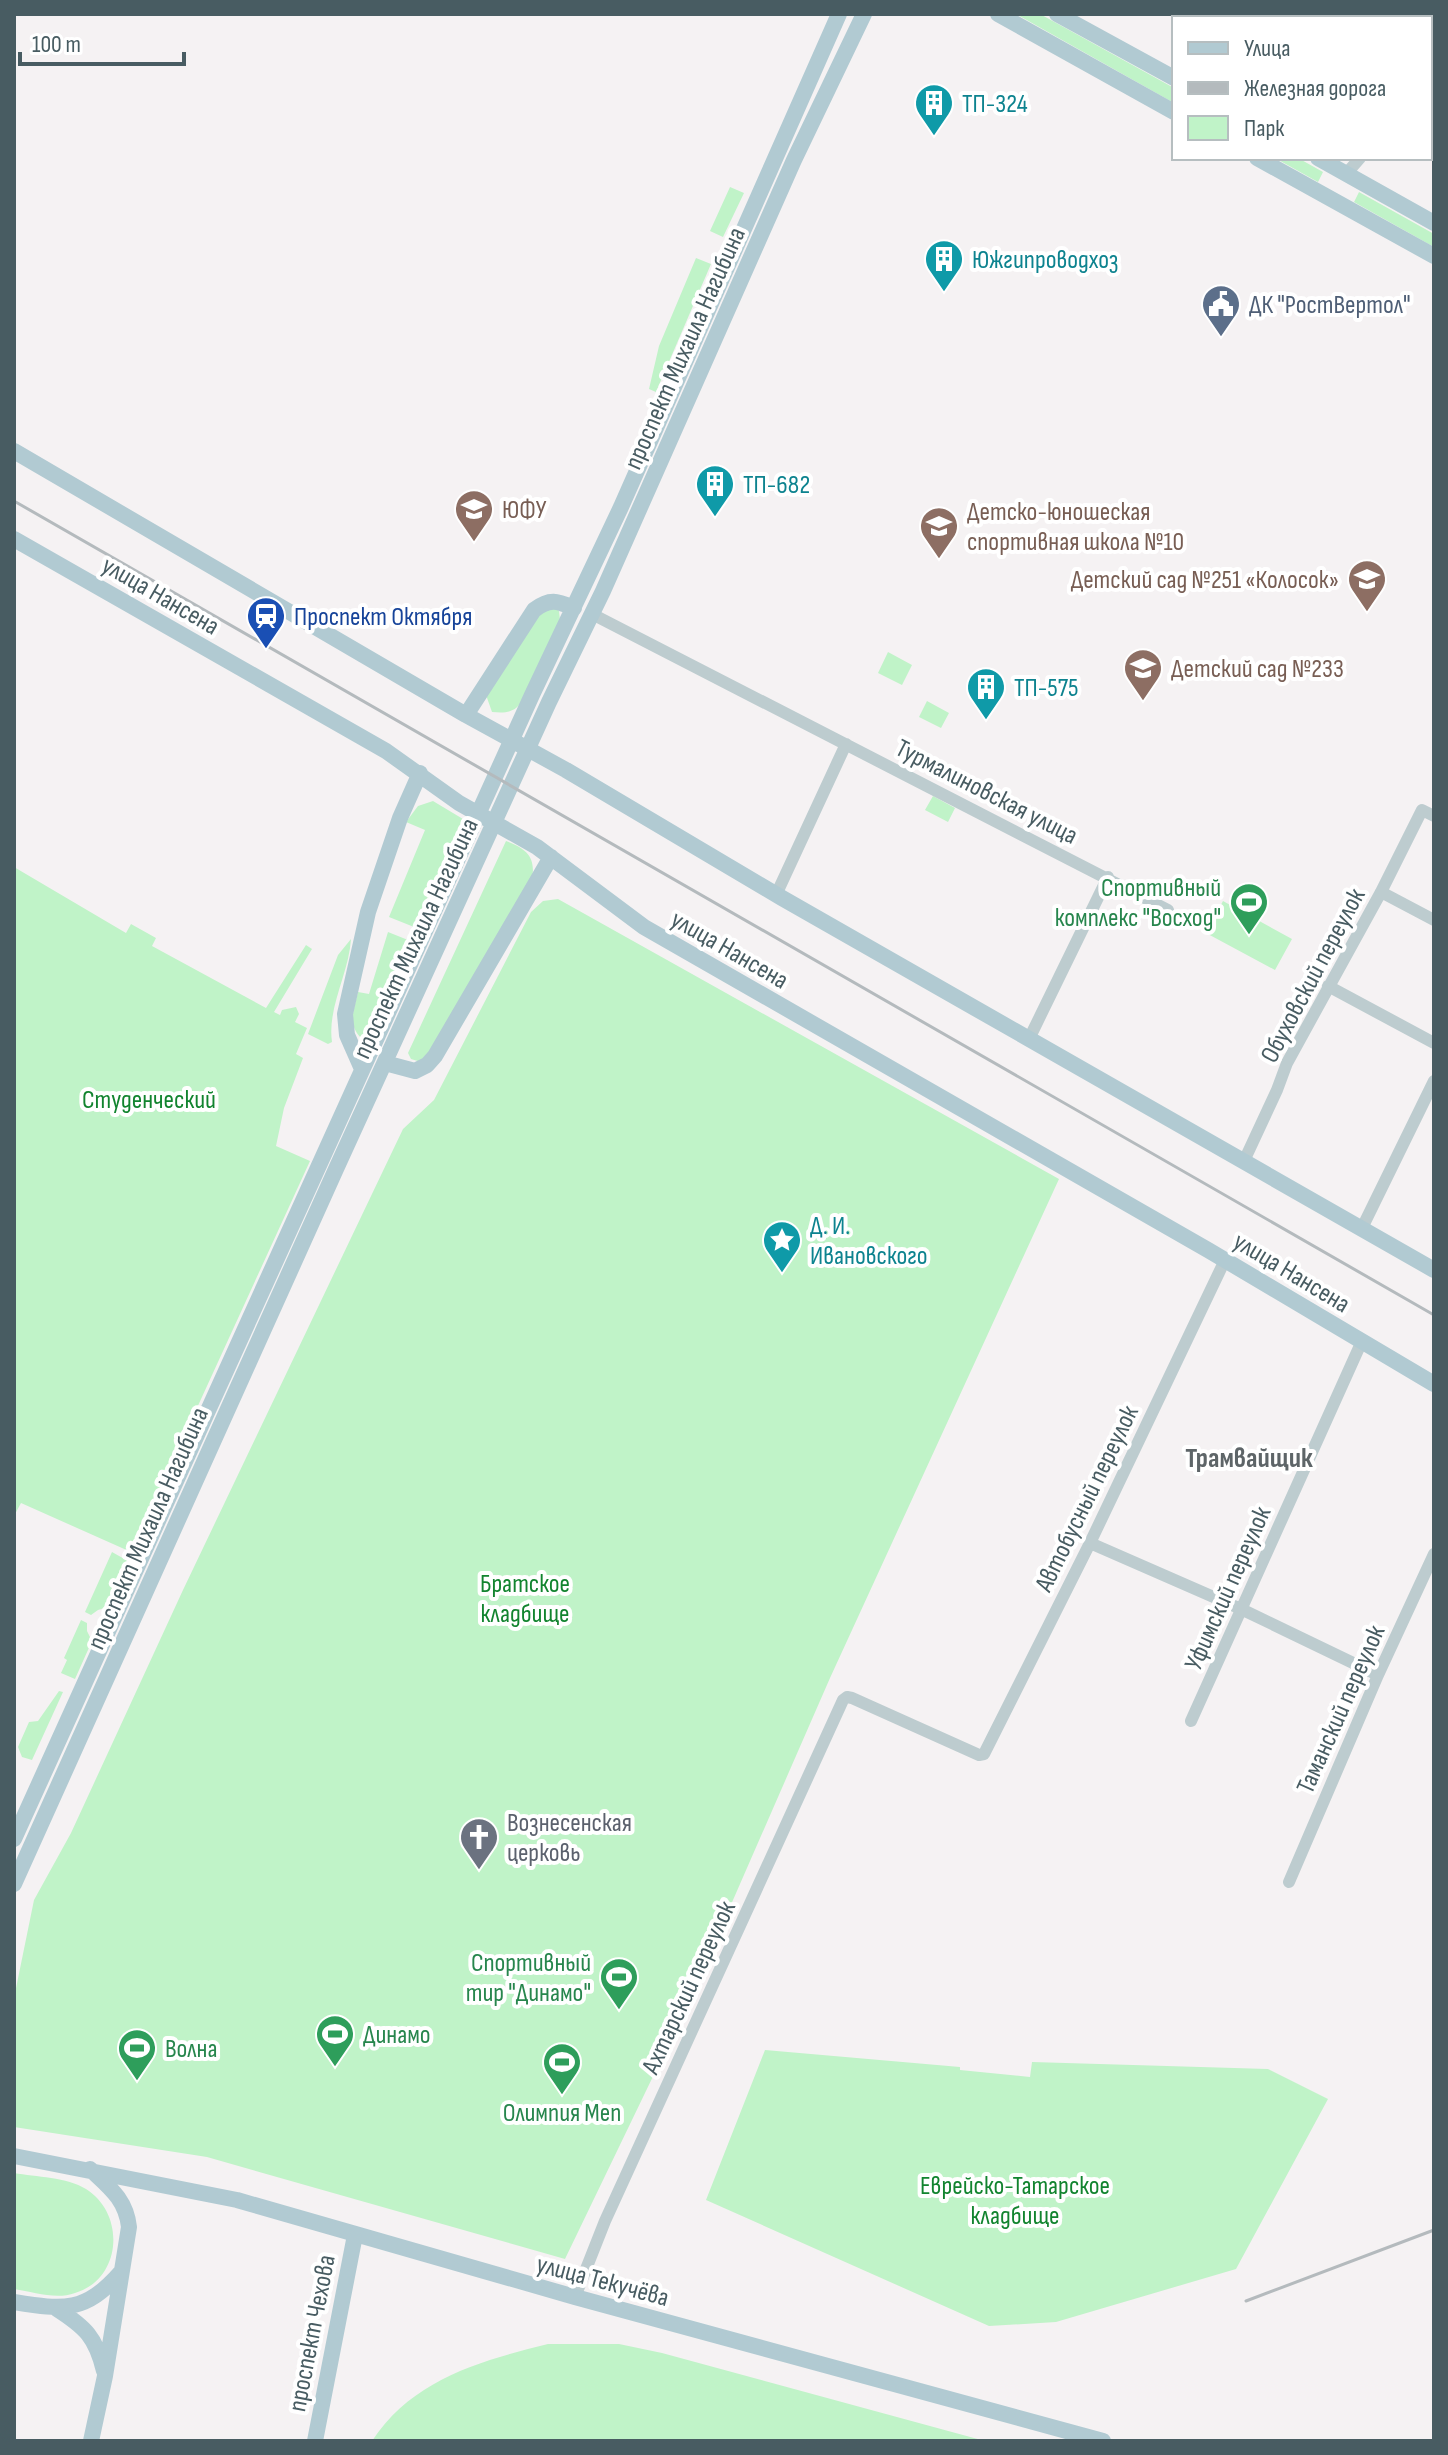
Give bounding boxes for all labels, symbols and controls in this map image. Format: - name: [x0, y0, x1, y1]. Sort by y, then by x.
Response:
- scale bar: [20, 16, 184, 66]
- legend: [1172, 16, 1432, 160]
- text: 100 m: [32, 30, 81, 59]
- text: Улица: [1244, 34, 1290, 63]
- text: Железная дорога: [1244, 74, 1386, 103]
- building icon: ТП-324: [913, 82, 955, 137]
- place label: ТП-324: [962, 89, 1028, 120]
- text: Парк: [1244, 114, 1285, 143]
- street label: проспект Михаила Нагибина: [618, 223, 753, 474]
- building icon: Южгипроводхоз: [923, 238, 965, 293]
- place label: Южгипроводхоз: [972, 245, 1118, 276]
- public building icon: ДК "РостВертол": [1200, 283, 1242, 338]
- place label: ДК "РостВертол": [1249, 290, 1411, 321]
- building icon: ТП-682: [694, 463, 736, 518]
- place label: ТП-682: [743, 470, 810, 501]
- school or university icon: ЮФУ: [453, 488, 495, 543]
- place label: ЮФУ: [502, 495, 547, 526]
- place label: Детско-юношеская спортивная школа №10: [967, 497, 1184, 558]
- school or university icon: Детско-юношеская спортивная школа №10: [918, 505, 960, 560]
- street label: улица Нансена: [96, 550, 225, 642]
- school or university icon: Детский сад №251 «Колосок»: [1346, 558, 1388, 613]
- place label: Детский сад №251 «Колосок»: [1071, 565, 1339, 596]
- station icon: Проспект Октября: [245, 595, 287, 650]
- place label: Проспект Октября: [294, 602, 472, 633]
- school or university icon: Детский сад №233: [1122, 647, 1164, 702]
- place label: Детский сад №233: [1171, 654, 1344, 685]
- building icon: ТП-575: [965, 666, 1007, 721]
- place label: ТП-575: [1014, 673, 1078, 704]
- street label: Турмалиновская улица: [890, 733, 1083, 852]
- street label: проспект Михаила Нагибина: [347, 813, 486, 1064]
- place label: Спортивный комплекс "Восход": [1055, 873, 1221, 934]
- sports icon: Спортивный комплекс "Восход": [1228, 881, 1270, 936]
- street label: Обуховский переулок: [1254, 883, 1372, 1068]
- street label: улица Нансена: [665, 904, 794, 996]
- park label: Студенческий: [82, 1085, 216, 1116]
- place label: Д. И. Ивановского: [810, 1211, 928, 1272]
- place icon: Д. И. Ивановского: [761, 1219, 803, 1274]
- street label: улица Нансена: [1227, 1226, 1355, 1320]
- street label: Автобусный переулок: [1028, 1400, 1146, 1598]
- street label: проспект Михаила Нагибина: [81, 1403, 216, 1654]
- district label: Трамвайщик: [1185, 1442, 1313, 1475]
- street label: Уфимский переулок: [1178, 1502, 1278, 1675]
- park label: Братское кладбище: [480, 1569, 570, 1630]
- street label: Таманский переулок: [1290, 1620, 1392, 1799]
- place label: Вознесенская церковь: [507, 1808, 632, 1869]
- church icon: Вознесенская церковь: [458, 1816, 500, 1871]
- street label: Ахтарский переулок: [635, 1896, 743, 2080]
- place label: Спортивный тир "Динамо": [466, 1948, 591, 2009]
- sports icon: Спортивный тир "Динамо": [598, 1956, 640, 2011]
- sports icon: Динамо: [314, 2013, 356, 2068]
- place label: Динамо: [363, 2020, 431, 2051]
- sports icon: Волна: [116, 2027, 158, 2082]
- place label: Волна: [165, 2034, 217, 2065]
- sports icon: Олимпия Men: [541, 2041, 583, 2096]
- place label: Олимпия Men: [503, 2098, 621, 2129]
- park label: Еврейско-Татарское кладбище: [920, 2171, 1110, 2232]
- street label: улица Текучёва: [533, 2249, 672, 2314]
- street label: проспект Чехова: [282, 2252, 343, 2414]

